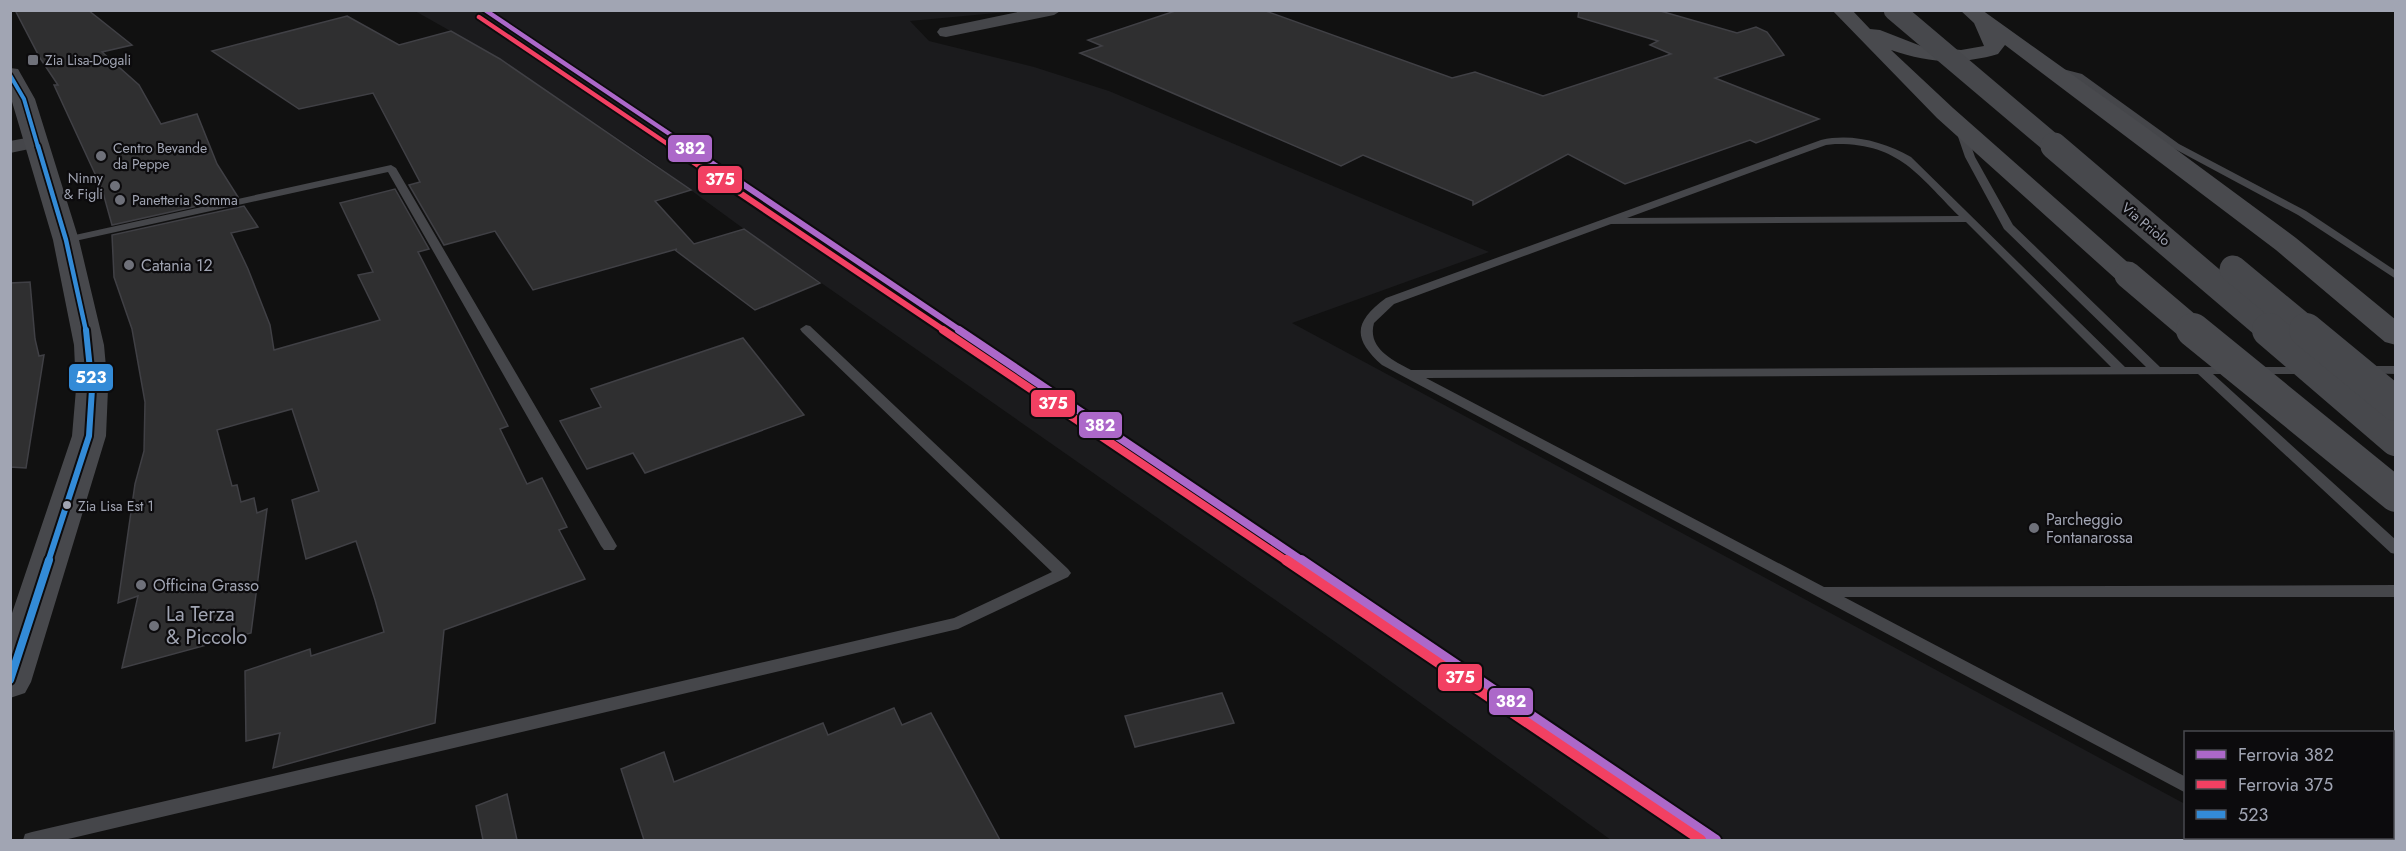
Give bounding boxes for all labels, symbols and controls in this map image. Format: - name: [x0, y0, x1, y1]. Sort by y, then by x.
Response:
- place label: Zia Lisa-Dogali: [45, 50, 131, 70]
- marker: Zia Lisa-Dogali: [26, 53, 40, 67]
- line badge: 382: [667, 134, 713, 163]
- text: 382: [675, 137, 705, 160]
- place label: Centro Bevande da Peppe: [113, 138, 207, 174]
- marker: Centro Bevande da Peppe: [94, 149, 108, 163]
- line badge: 375: [697, 165, 743, 194]
- place label: Ninny & Figli: [64, 168, 104, 204]
- text: 375: [705, 168, 735, 191]
- marker: Ninny & Figli: [108, 179, 122, 193]
- place label: Panetteria Somma: [132, 190, 238, 210]
- marker: Panetteria Somma: [113, 193, 127, 207]
- street label: Via Priolo: [2117, 198, 2175, 251]
- place label: Catania 12: [141, 254, 213, 277]
- marker: Catania 12: [122, 258, 136, 272]
- line badge: 523: [68, 363, 114, 392]
- text: 523: [76, 366, 106, 389]
- line badge: 375: [1030, 389, 1076, 418]
- text: 375: [1038, 392, 1068, 415]
- line badge: 382: [1078, 411, 1123, 439]
- text: 382: [1085, 414, 1115, 437]
- place label: Zia Lisa Est 1: [78, 496, 154, 516]
- marker: Zia Lisa Est 1: [61, 499, 73, 511]
- place label: Parcheggio Fontanarossa: [2046, 508, 2133, 549]
- marker: Parcheggio Fontanarossa: [2027, 521, 2041, 535]
- place label: Officina Grasso: [153, 574, 259, 597]
- marker: Officina Grasso: [134, 578, 148, 592]
- place label: La Terza & Piccolo: [166, 600, 247, 652]
- marker: La Terza & Piccolo: [147, 619, 161, 633]
- line badge: 375: [1437, 663, 1483, 692]
- text: 375: [1445, 666, 1475, 689]
- line badge: 382: [1488, 687, 1534, 716]
- text: 382: [1496, 690, 1526, 713]
- legend: [2184, 731, 2394, 839]
- text: Ferrovia 382: [2238, 742, 2334, 768]
- text: Ferrovia 375: [2238, 772, 2333, 798]
- text: 523: [2238, 802, 2268, 828]

